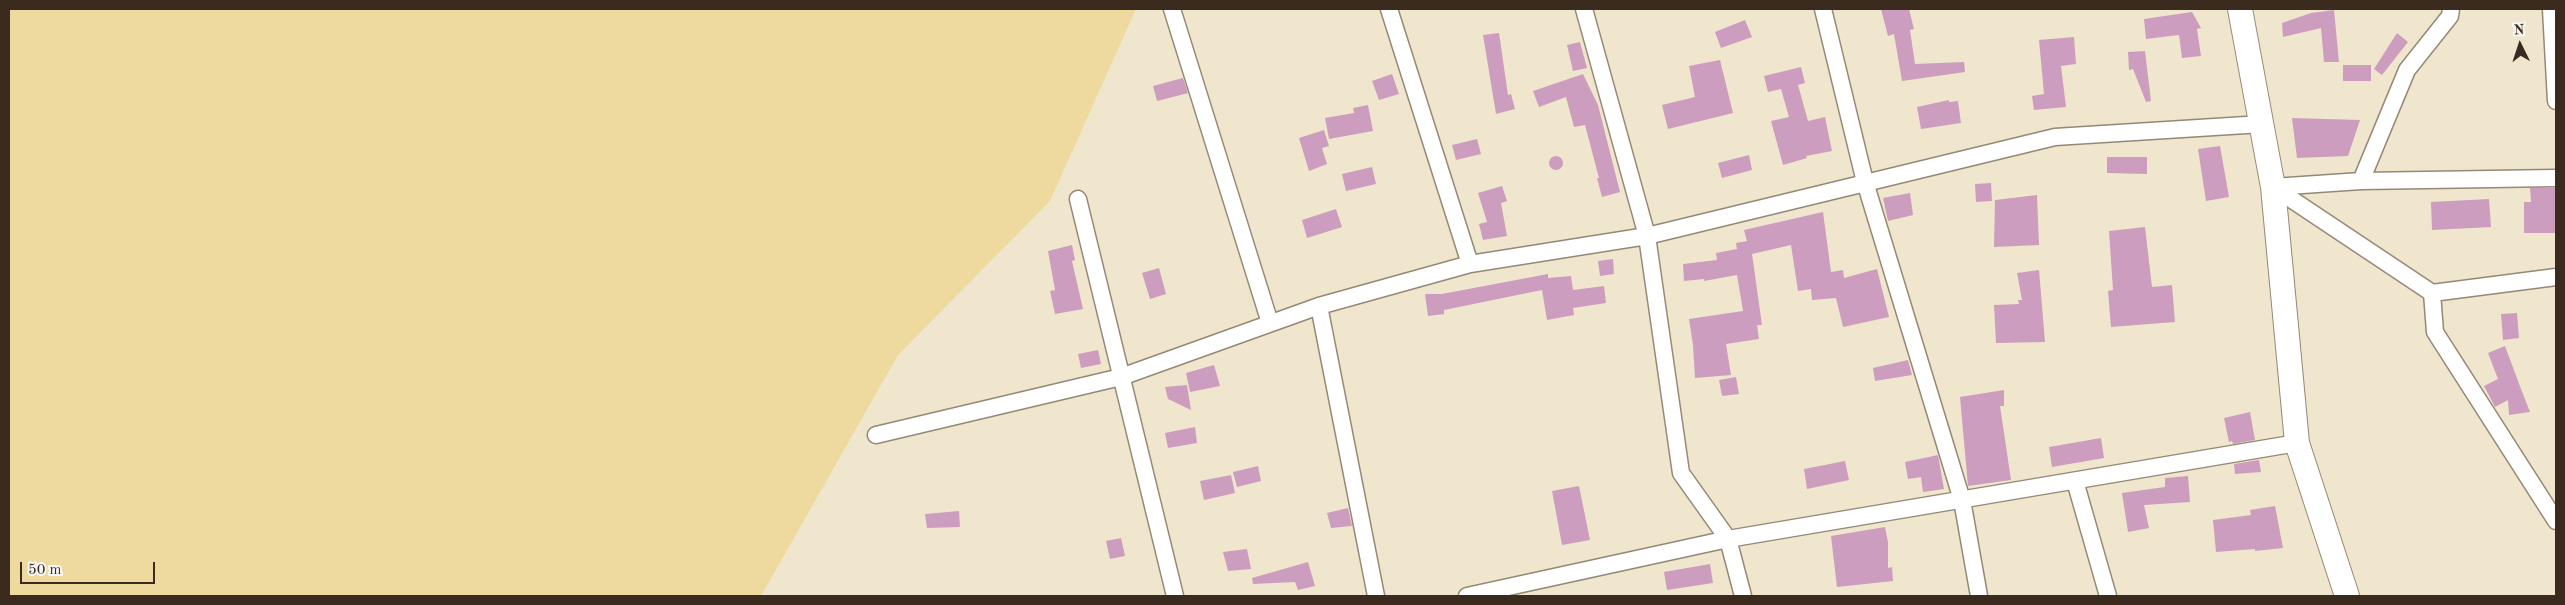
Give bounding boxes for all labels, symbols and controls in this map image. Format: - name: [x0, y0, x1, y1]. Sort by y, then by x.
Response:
- north arrow: [2495, 20, 2545, 70]
- text: N: [2513, 23, 2525, 37]
- scale bar: [22, 552, 158, 584]
- text: 50 m: [28, 563, 62, 578]

